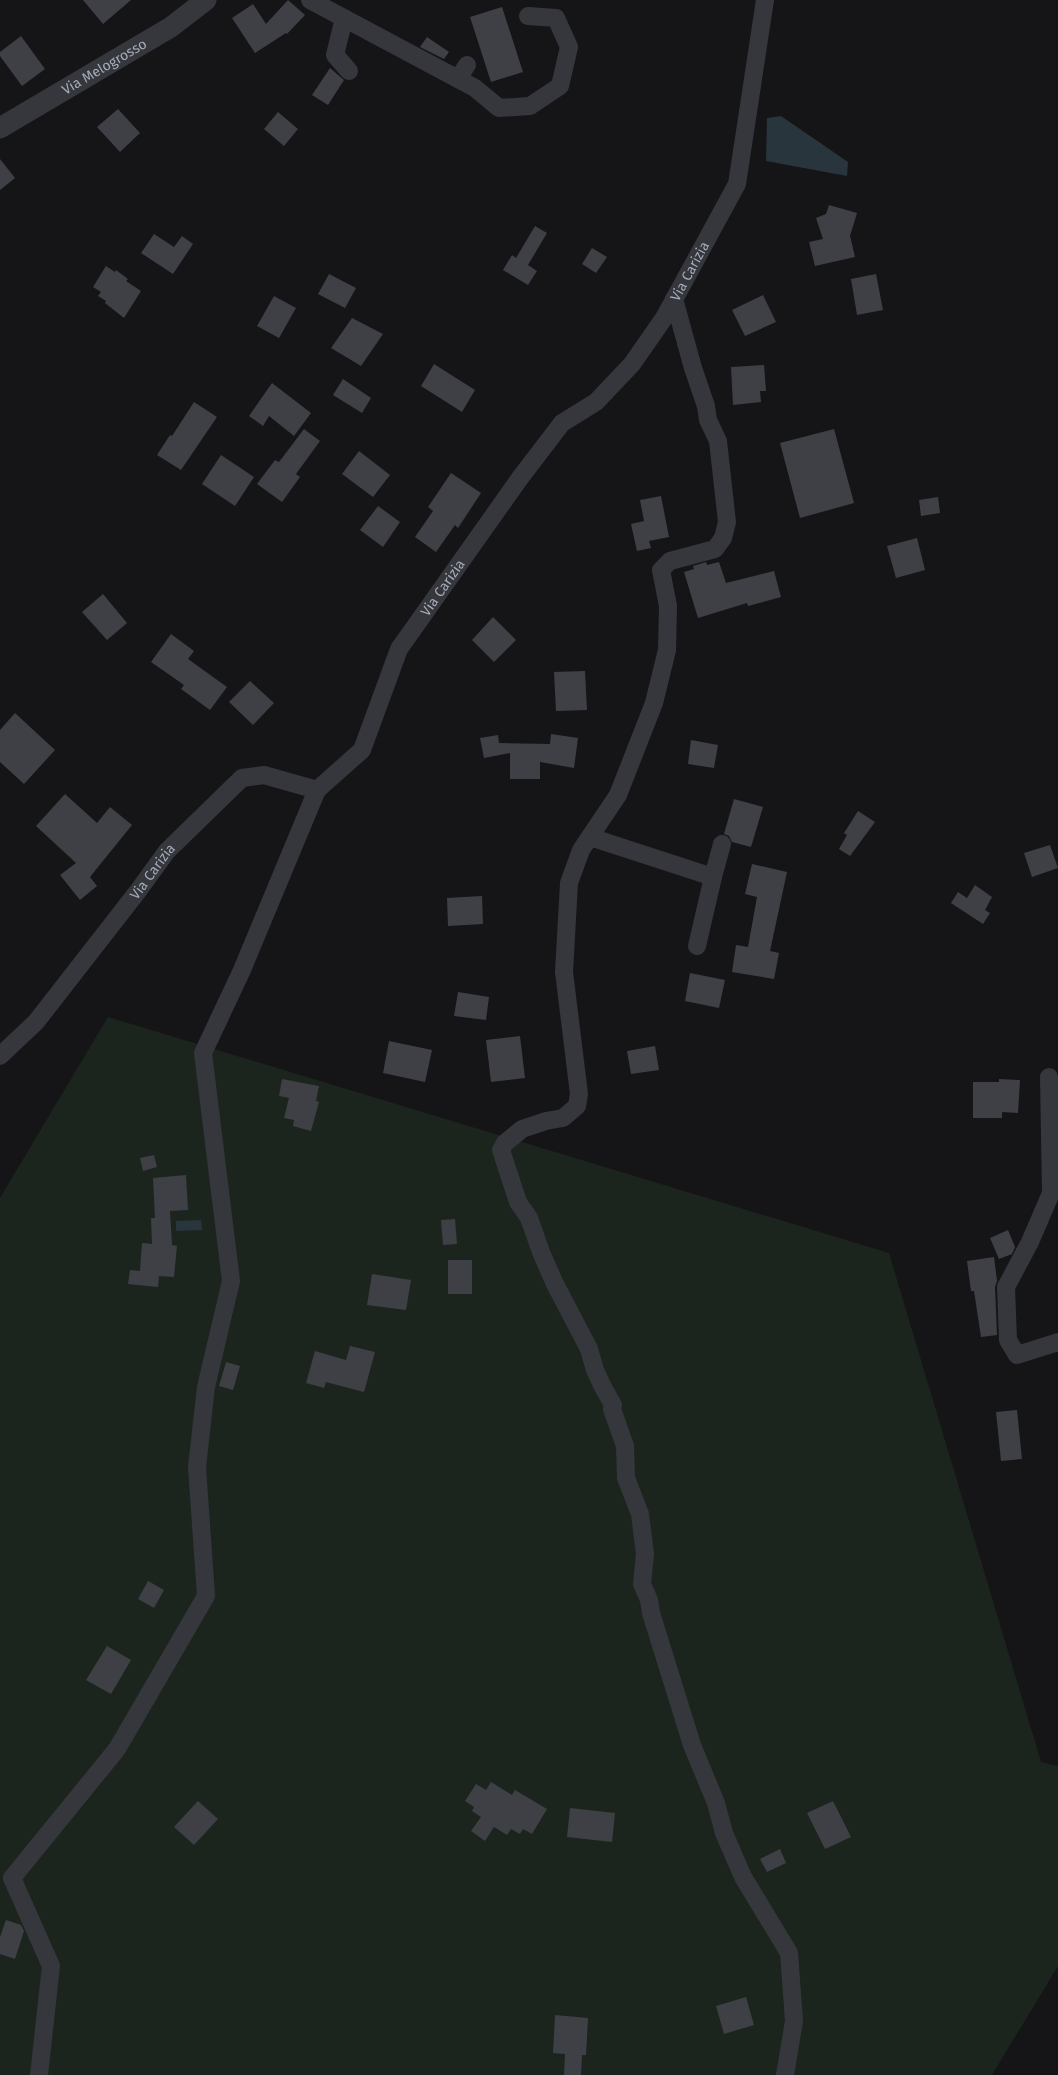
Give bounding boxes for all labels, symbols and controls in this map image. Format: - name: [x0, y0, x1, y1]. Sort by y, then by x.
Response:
- street label: Via Melogrosso: [59, 35, 150, 98]
- street label: Via Carizia: [667, 239, 713, 304]
- street label: Via Carizia: [417, 556, 469, 619]
- street label: Via Carizia: [127, 840, 179, 903]

